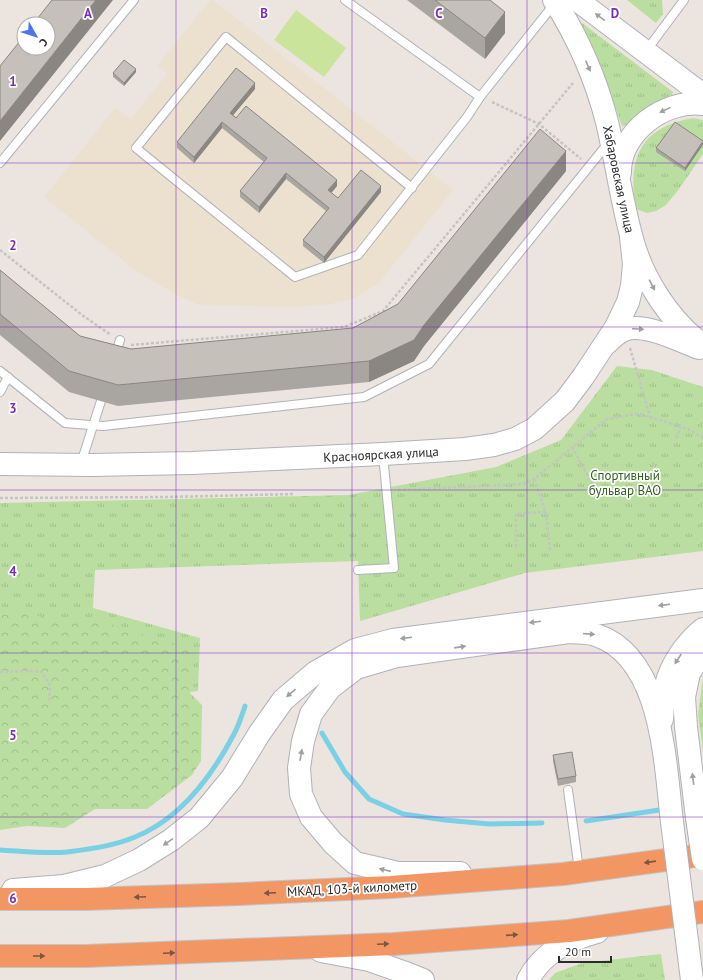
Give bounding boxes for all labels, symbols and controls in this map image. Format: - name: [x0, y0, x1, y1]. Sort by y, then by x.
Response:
- text: A: [84, 5, 92, 22]
- text: B: [260, 5, 268, 22]
- text: C: [435, 5, 443, 22]
- text: D: [611, 5, 619, 22]
- one-way arrow: [595, 14, 605, 22]
- north arrow: [16, 16, 56, 56]
- text: С: [36, 35, 51, 49]
- one-way arrow: [585, 60, 591, 71]
- text: 1: [9, 73, 17, 90]
- one-way arrow: [660, 107, 671, 113]
- street label: Хабаровская улица: [599, 124, 638, 235]
- text: 2: [9, 237, 17, 254]
- one-way arrow: [649, 279, 655, 291]
- one-way arrow: [632, 326, 644, 333]
- text: 3: [9, 400, 17, 417]
- street label: Красноярская улица: [323, 443, 439, 466]
- park label: Спортивный бульвар ВАО: [589, 467, 661, 499]
- text: 4: [9, 563, 17, 580]
- one-way arrow: [658, 602, 670, 608]
- one-way arrow: [529, 618, 541, 625]
- one-way arrow: [583, 631, 595, 638]
- one-way arrow: [400, 635, 412, 641]
- one-way arrow: [454, 644, 466, 650]
- one-way arrow: [674, 653, 682, 664]
- one-way arrow: [286, 689, 297, 698]
- text: 5: [9, 727, 17, 744]
- one-way arrow: [298, 749, 304, 761]
- one-way arrow: [689, 773, 696, 786]
- one-way arrow: [162, 838, 174, 845]
- one-way arrow: [644, 859, 657, 865]
- one-way arrow: [379, 866, 391, 872]
- street label: МКАД, 103-й километр: [286, 877, 418, 900]
- text: 6: [9, 890, 17, 907]
- one-way arrow: [263, 890, 276, 896]
- one-way arrow: [133, 894, 146, 900]
- one-way arrow: [506, 931, 518, 938]
- scale bar: [559, 938, 611, 964]
- one-way arrow: [377, 941, 389, 948]
- text: 20 m: [565, 944, 591, 959]
- one-way arrow: [163, 950, 176, 956]
- one-way arrow: [33, 953, 46, 959]

